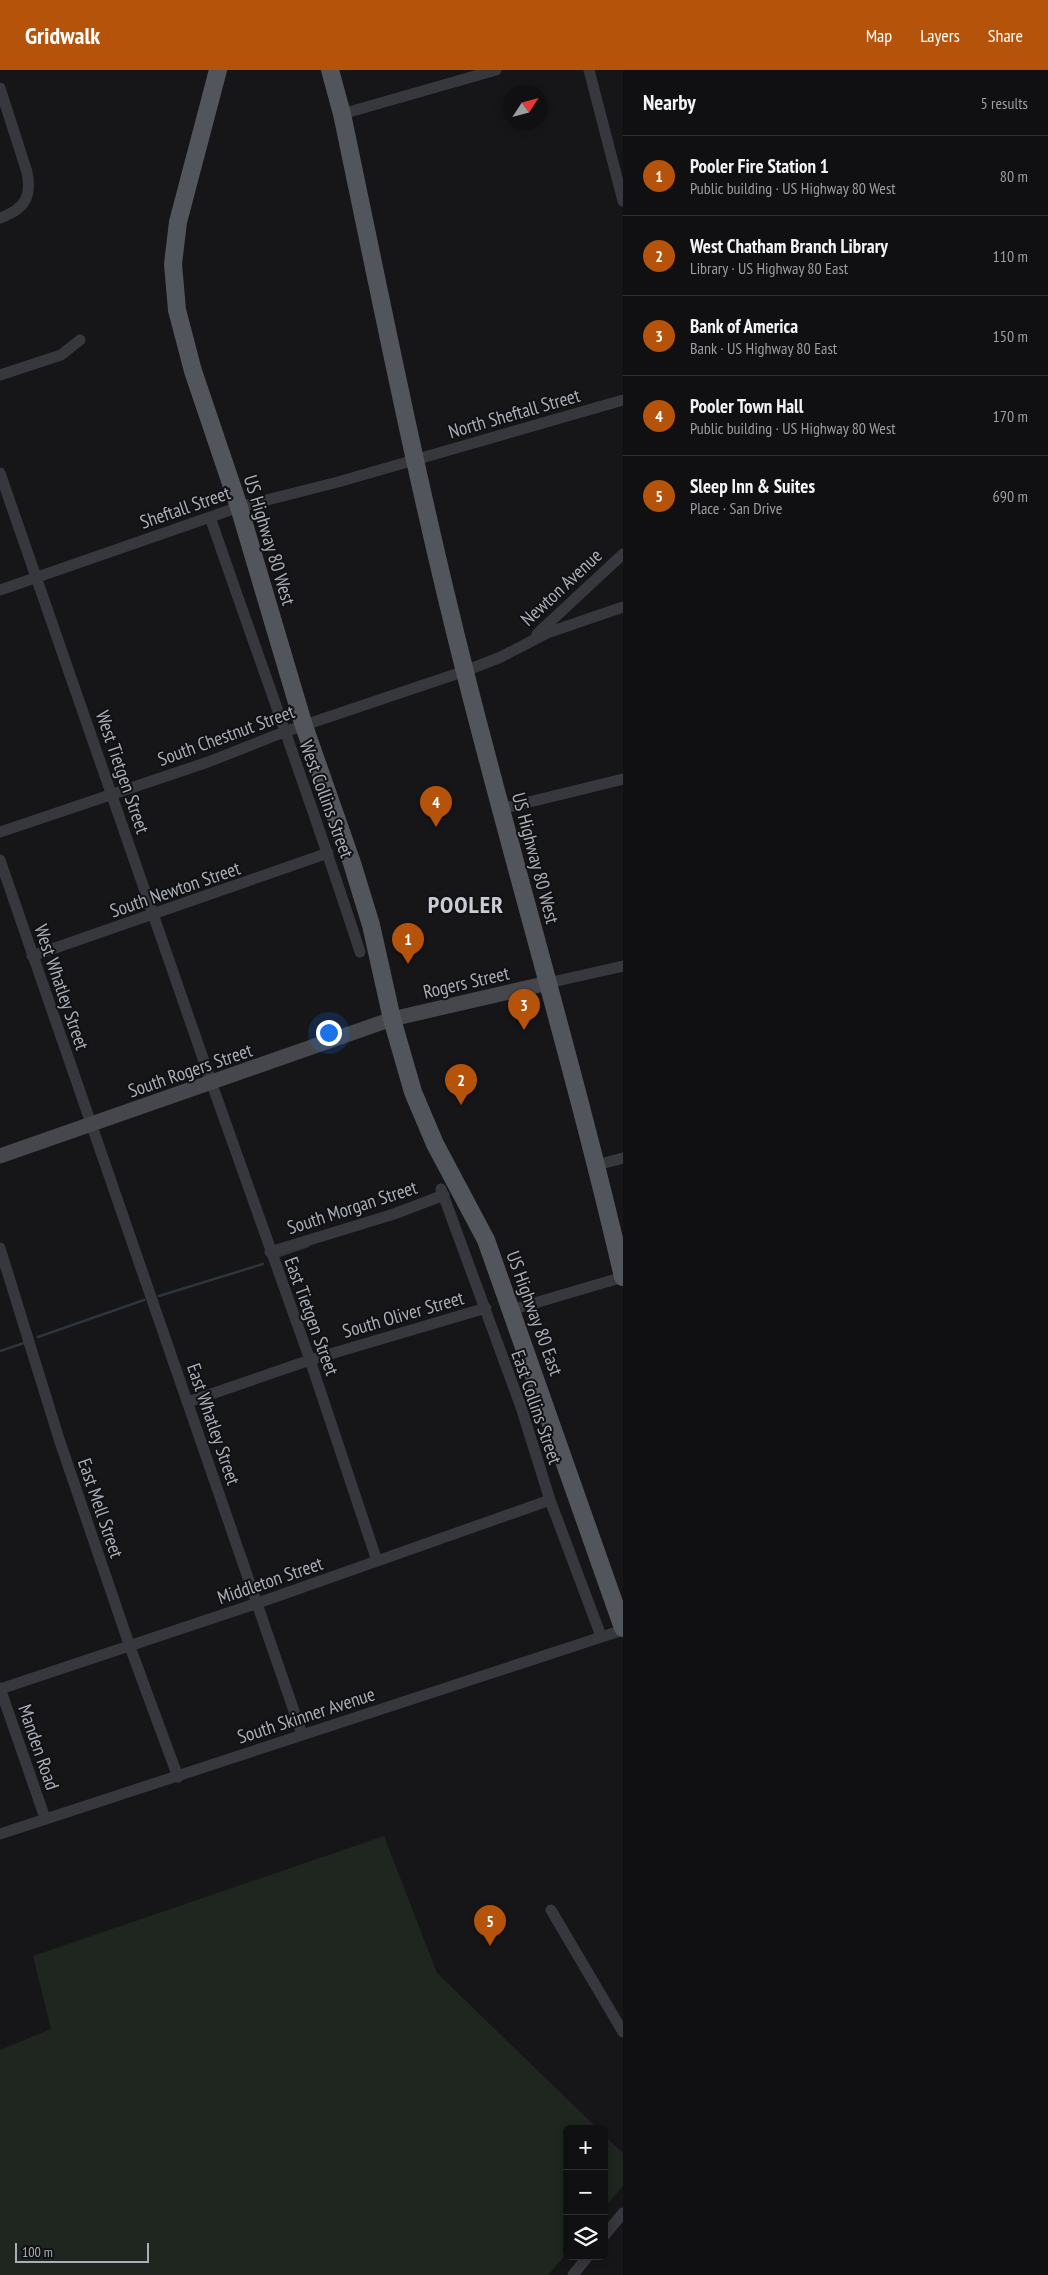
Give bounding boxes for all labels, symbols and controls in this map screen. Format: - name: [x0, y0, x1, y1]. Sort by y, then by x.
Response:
- text: Gridwalk: [25, 20, 100, 51]
- text: Map: [866, 24, 892, 47]
- text: Layers: [920, 24, 960, 47]
- text: Share: [988, 24, 1023, 47]
- north arrow: [503, 85, 548, 130]
- text: Nearby: [643, 89, 696, 116]
- text: 5 results: [981, 93, 1028, 113]
- text: Pooler Fire Station 1: [690, 154, 829, 178]
- text: 1: [655, 166, 663, 186]
- text: 80 m: [1000, 166, 1028, 186]
- text: Public building · US Highway 80 West: [690, 178, 896, 198]
- text: West Chatham Branch Library: [690, 234, 888, 258]
- text: 2: [655, 246, 663, 266]
- text: 110 m: [993, 246, 1028, 266]
- text: Library · US Highway 80 East: [690, 258, 848, 278]
- text: Bank of America: [690, 314, 798, 338]
- text: 3: [655, 326, 663, 346]
- text: 150 m: [993, 326, 1028, 346]
- text: Bank · US Highway 80 East: [690, 338, 837, 358]
- street label: North Sheftall Street: [445, 383, 583, 443]
- text: Pooler Town Hall: [690, 394, 803, 418]
- text: 4: [655, 406, 663, 426]
- text: 170 m: [993, 406, 1028, 426]
- text: Public building · US Highway 80 West: [690, 418, 896, 438]
- street label: US Highway 80 West: [239, 472, 301, 609]
- text: Sleep Inn & Suites: [690, 474, 815, 498]
- street label: Sheftall Street: [137, 480, 234, 534]
- text: 5: [655, 486, 663, 506]
- text: 690 m: [993, 486, 1028, 506]
- text: Place · San Drive: [690, 498, 782, 518]
- street label: Newton Avenue: [515, 543, 607, 631]
- street label: South Chestnut Street: [154, 699, 298, 771]
- street label: West Tietgen Street: [91, 707, 155, 837]
- street label: West Collins Street: [295, 737, 360, 862]
- pin: 4: [420, 786, 452, 827]
- street label: US Highway 80 West: [507, 790, 565, 927]
- street label: South Newton Street: [107, 855, 244, 923]
- district label: POOLER: [428, 889, 504, 920]
- street label: West Whatley Street: [29, 921, 95, 1054]
- pin: 1: [392, 923, 424, 964]
- street label: Rogers Street: [421, 960, 512, 1004]
- pin: 3: [508, 989, 540, 1030]
- your location: [316, 1020, 342, 1046]
- street label: South Rogers Street: [125, 1037, 256, 1102]
- pin: 2: [445, 1064, 477, 1105]
- street label: South Morgan Street: [284, 1174, 421, 1239]
- street label: US Highway 80 East: [501, 1247, 569, 1379]
- street label: East Tietgen Street: [279, 1254, 345, 1379]
- street label: South Oliver Street: [340, 1285, 467, 1343]
- street label: East Collins Street: [506, 1347, 568, 1468]
- street label: East Whatley Street: [182, 1360, 246, 1489]
- street label: East Mell Street: [73, 1455, 129, 1562]
- street label: Middleton Street: [214, 1551, 327, 1609]
- street label: South Skinner Avenue: [234, 1681, 378, 1749]
- street label: Manden Road: [13, 1701, 65, 1793]
- pin: 5: [474, 1905, 506, 1946]
- map controls: [563, 2125, 608, 2260]
- button: +: [563, 2125, 608, 2170]
- button: −: [563, 2170, 608, 2215]
- button: layers: [563, 2215, 608, 2260]
- scale bar: [15, 2240, 149, 2263]
- text: 100 m: [22, 2243, 53, 2261]

